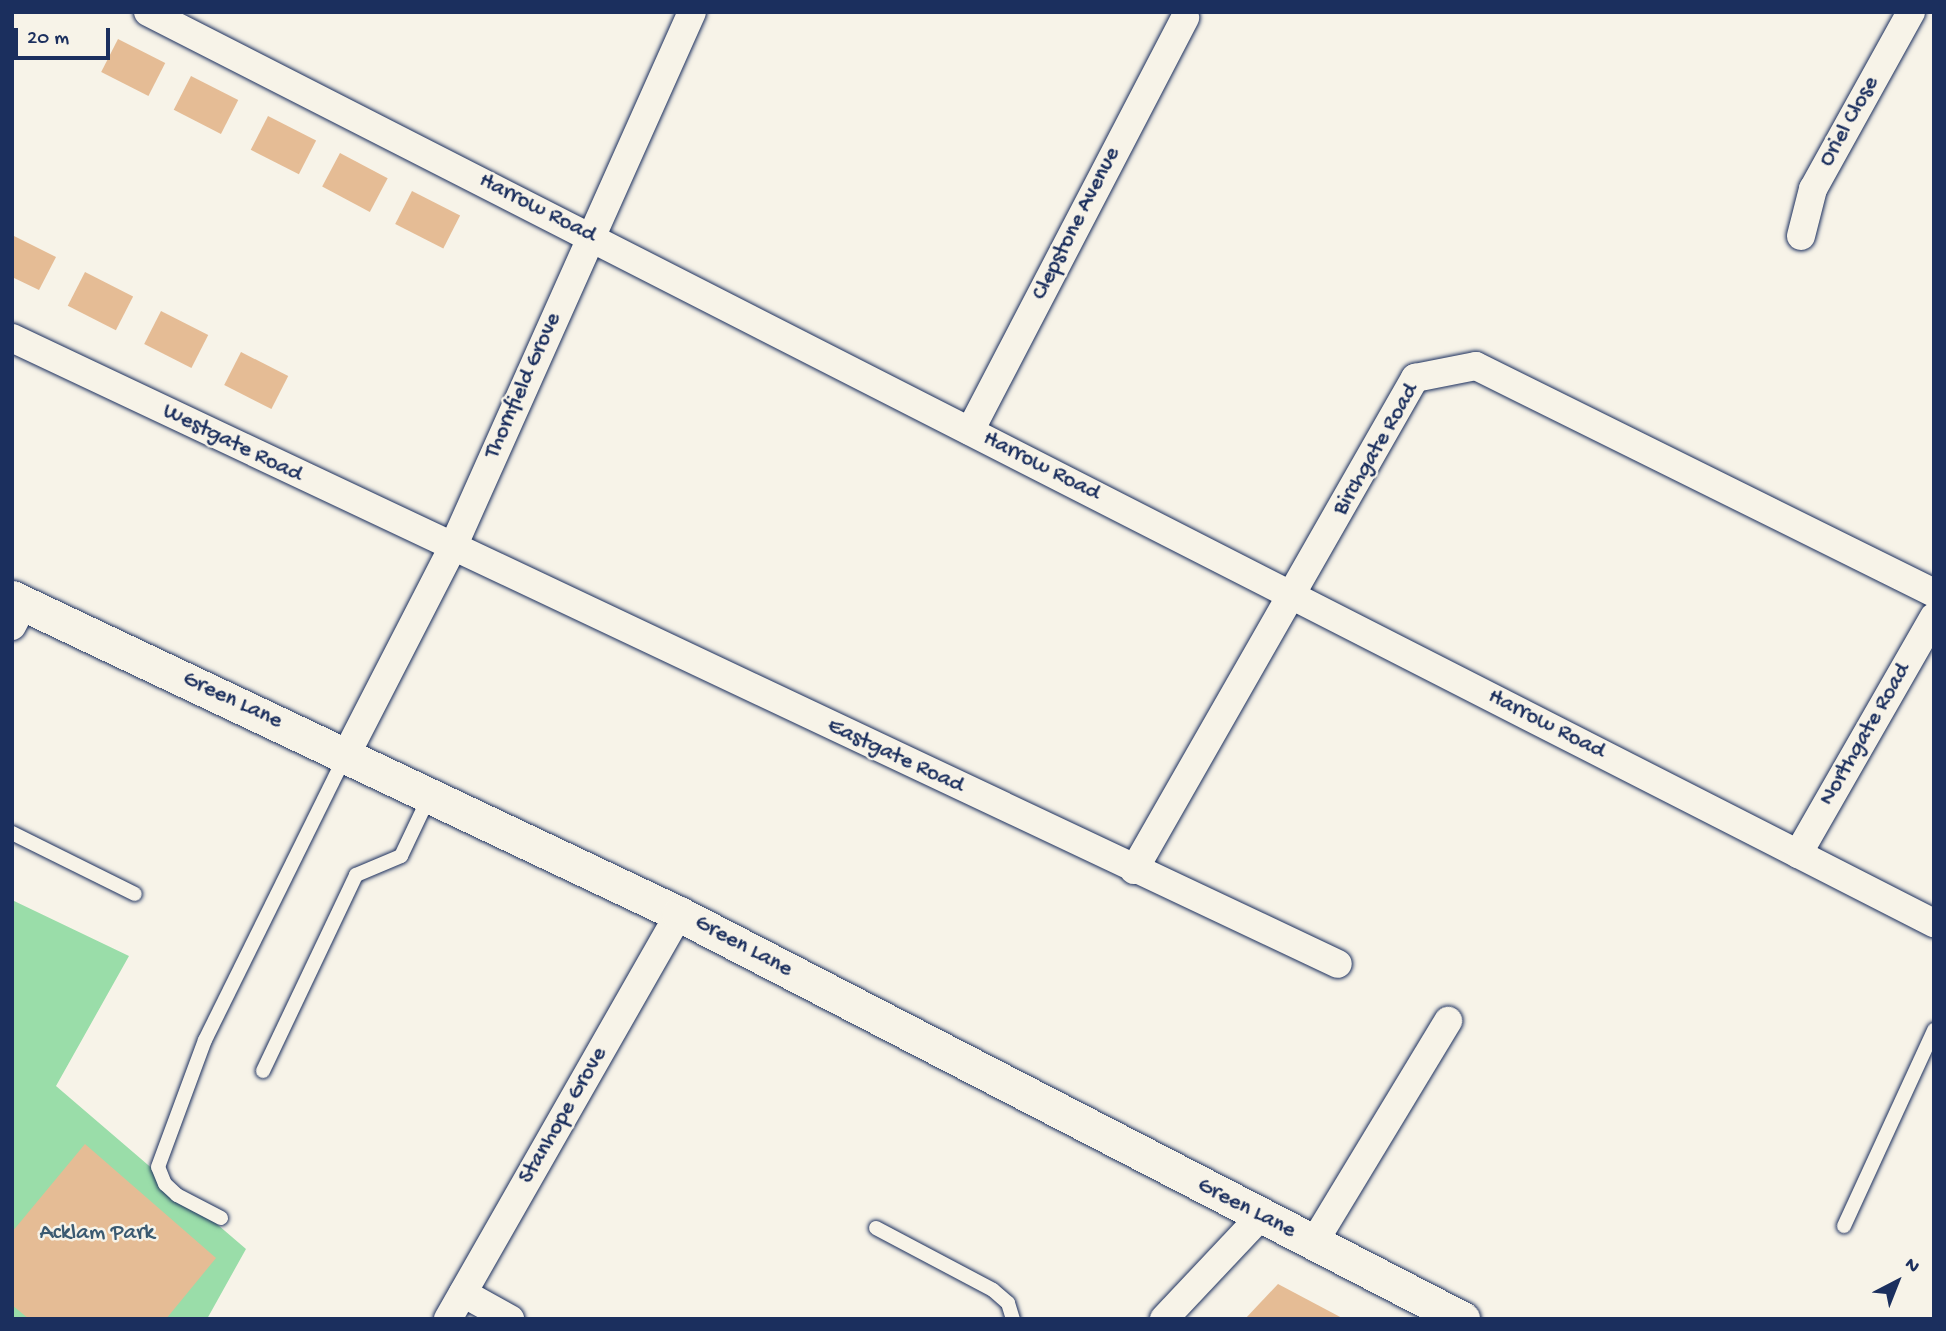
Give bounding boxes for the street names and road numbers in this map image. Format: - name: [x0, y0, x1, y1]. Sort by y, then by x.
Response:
- street label: Oriel Close: [1814, 72, 1886, 172]
- street label: Clepstone Avenue: [1027, 143, 1127, 305]
- street label: Harrow Road: [474, 168, 600, 250]
- street label: Thornfield Grove: [480, 309, 568, 463]
- street label: Birchgate Road: [1328, 379, 1426, 521]
- street label: Westgate Road: [158, 398, 306, 490]
- street label: Harrow Road: [978, 426, 1104, 508]
- street label: Northgate Road: [1814, 659, 1918, 811]
- street label: Green Lane: [178, 666, 286, 736]
- street label: Harrow Road: [1483, 684, 1609, 766]
- street label: Eastgate Road: [822, 713, 968, 801]
- street label: Green Lane: [689, 910, 797, 984]
- street label: Stanhope Grove: [514, 1043, 614, 1189]
- street label: Green Lane: [1192, 1172, 1300, 1246]

